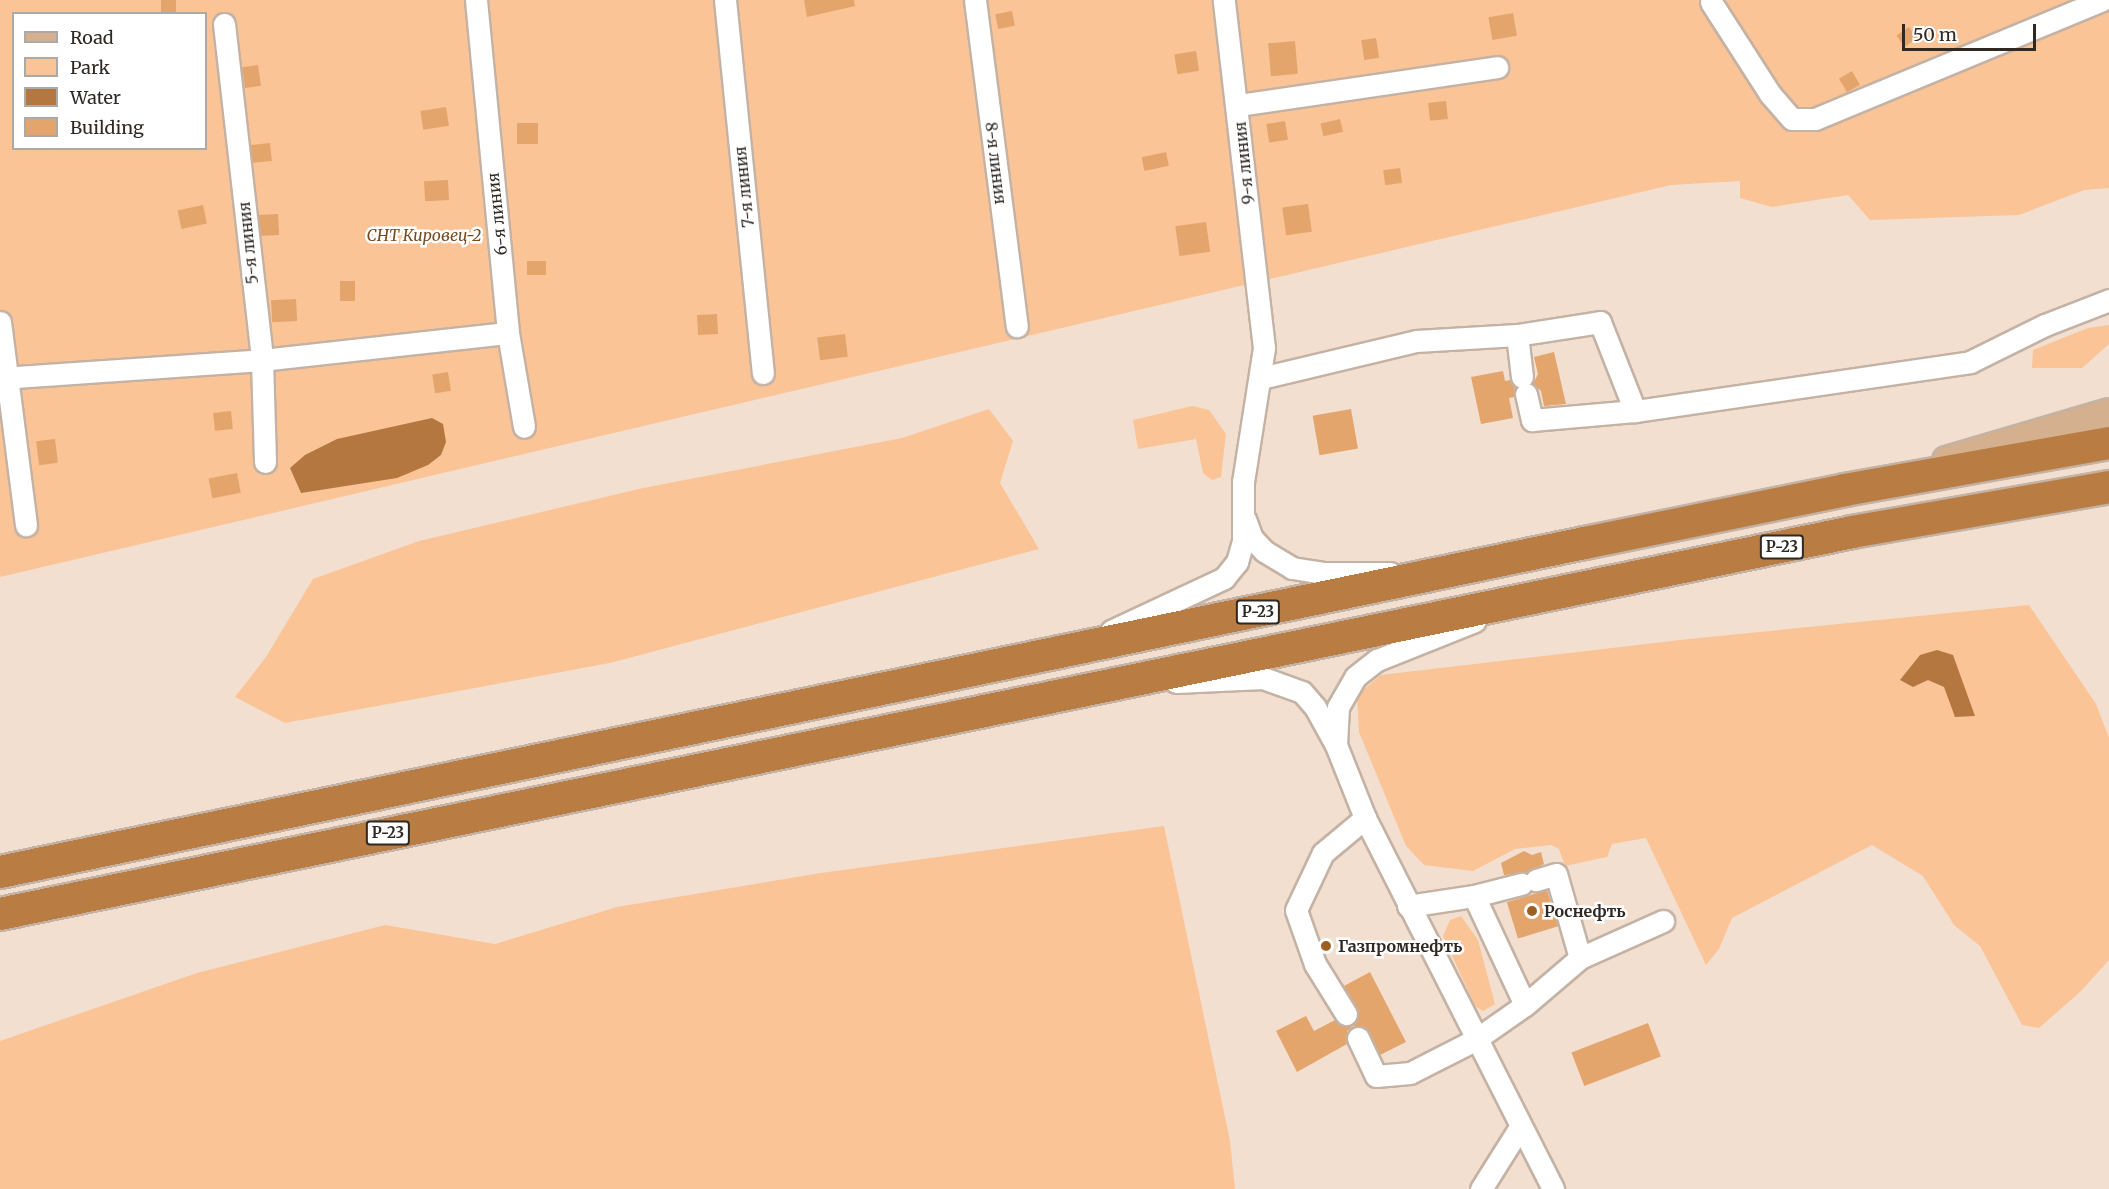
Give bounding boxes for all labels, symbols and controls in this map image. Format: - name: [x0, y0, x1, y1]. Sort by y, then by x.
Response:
- legend: [12, 12, 207, 150]
- scale bar: [1905, 12, 2038, 50]
- text: 50 m: [1913, 23, 1957, 46]
- text: Road: [70, 26, 114, 49]
- text: Park: [70, 56, 110, 79]
- text: Water: [70, 86, 121, 109]
- text: Building: [70, 116, 144, 139]
- street label: 8-я линия: [981, 121, 1011, 205]
- street label: 9-я линия: [1230, 121, 1258, 205]
- street label: 7-я линия: [730, 145, 758, 229]
- street label: 6-я линия: [483, 172, 511, 256]
- street label: 5-я линия: [234, 201, 262, 285]
- park label: СНТ Кировец-2: [367, 225, 481, 245]
- road number: Р-23: [1760, 535, 1804, 559]
- road number: Р-23: [1236, 600, 1280, 624]
- road number: Р-23: [366, 821, 410, 845]
- place label: Роснефть: [1544, 901, 1626, 921]
- marker: Роснефть: [1525, 904, 1539, 918]
- place label: Газпромнефть: [1338, 936, 1462, 956]
- marker: Газпромнефть: [1319, 939, 1333, 953]

